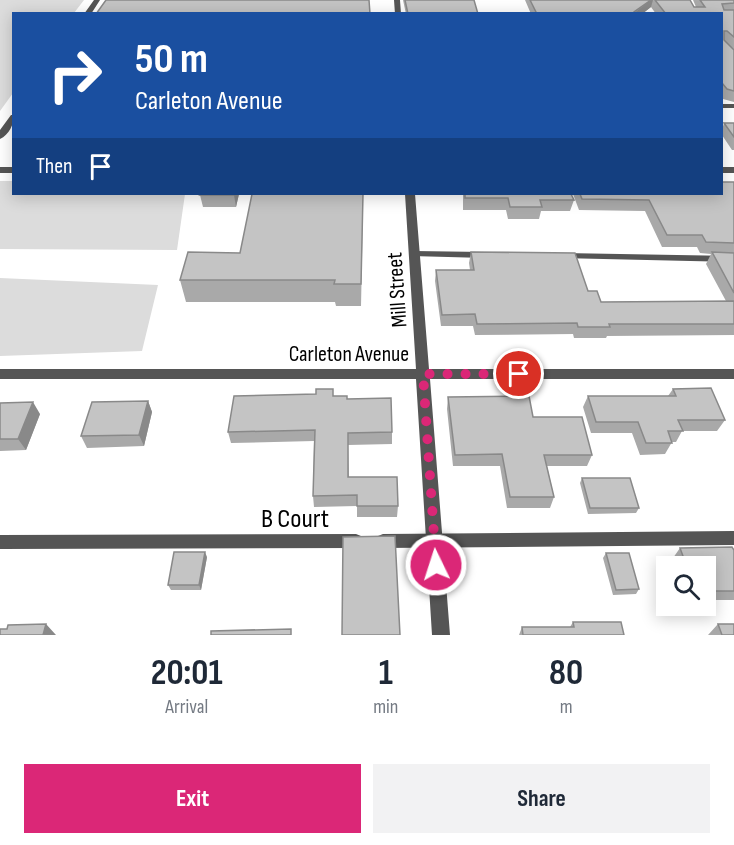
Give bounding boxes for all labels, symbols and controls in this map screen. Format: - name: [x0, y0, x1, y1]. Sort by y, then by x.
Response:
- text: 50 m: [135, 34, 208, 85]
- icon: right: [36, 36, 114, 114]
- text: Carleton Avenue: [135, 85, 283, 117]
- icon: arrive: [84, 150, 117, 183]
- text: Then: [36, 153, 72, 180]
- street label: Mill Street: [381, 251, 414, 328]
- street label: Carleton Avenue: [289, 341, 409, 368]
- pin: [493, 348, 544, 399]
- icon: arrive: [502, 357, 535, 390]
- street label: B Court: [261, 503, 329, 535]
- position arrow: [404, 533, 468, 597]
- map controls: [656, 556, 716, 616]
- button: search: [656, 556, 716, 616]
- text: 20:01: [151, 652, 223, 695]
- text: 1: [379, 652, 393, 695]
- text: 80: [549, 652, 583, 695]
- text: Arrival: [165, 695, 208, 719]
- text: min: [373, 695, 398, 719]
- text: m: [560, 695, 573, 719]
- button: Exit: [24, 764, 361, 833]
- button: Share: [373, 764, 710, 833]

